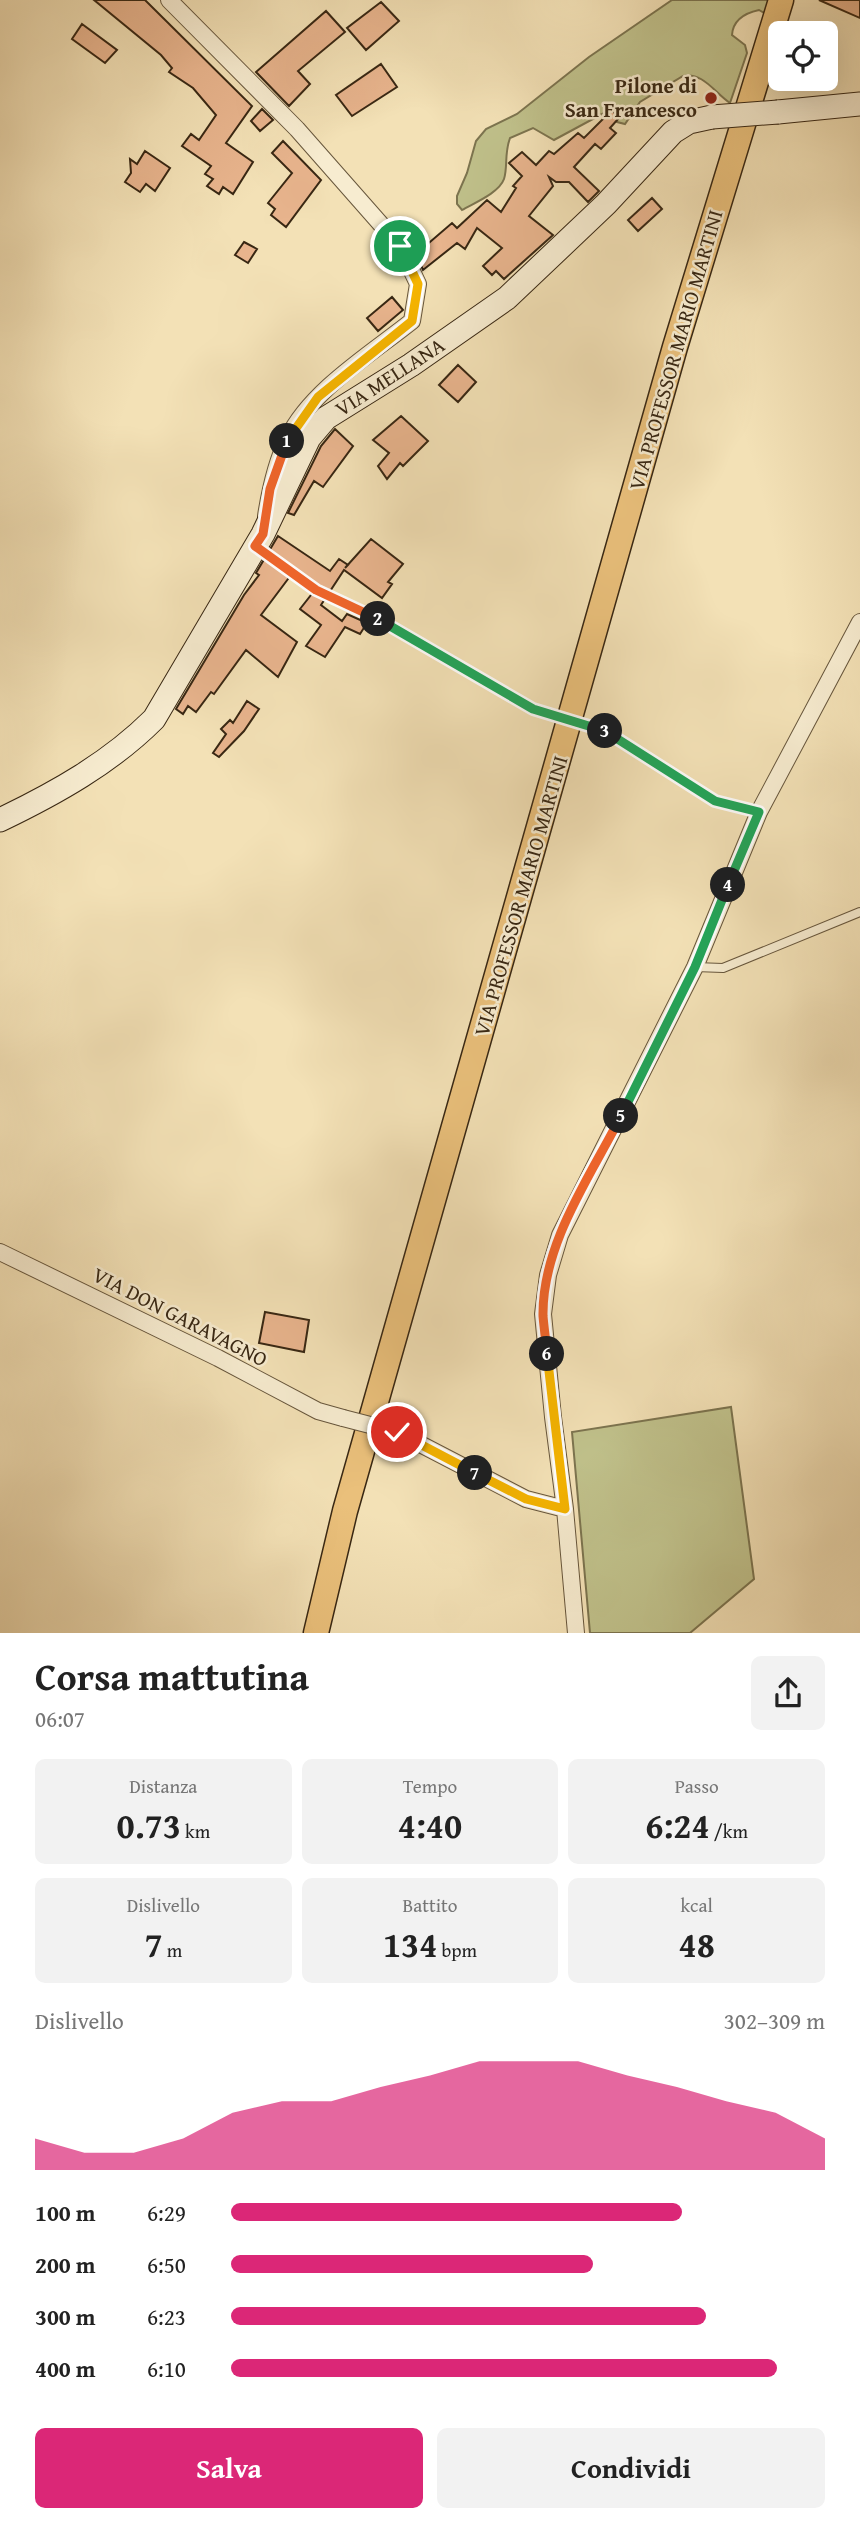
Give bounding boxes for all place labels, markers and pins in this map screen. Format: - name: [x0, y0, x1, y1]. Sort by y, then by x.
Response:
- place label: Pilone di San Francesco: [565, 70, 697, 125]
- marker: Pilone di San Francesco: [703, 90, 719, 106]
- pin: [370, 216, 430, 276]
- pin: 1: [270, 424, 304, 458]
- pin: 2: [360, 602, 396, 636]
- pin: 3: [588, 714, 622, 748]
- pin: 4: [710, 868, 746, 903]
- pin: 5: [604, 1098, 638, 1134]
- pin: 6: [530, 1336, 564, 1372]
- pin: [367, 1402, 427, 1462]
- pin: 7: [458, 1456, 492, 1490]

